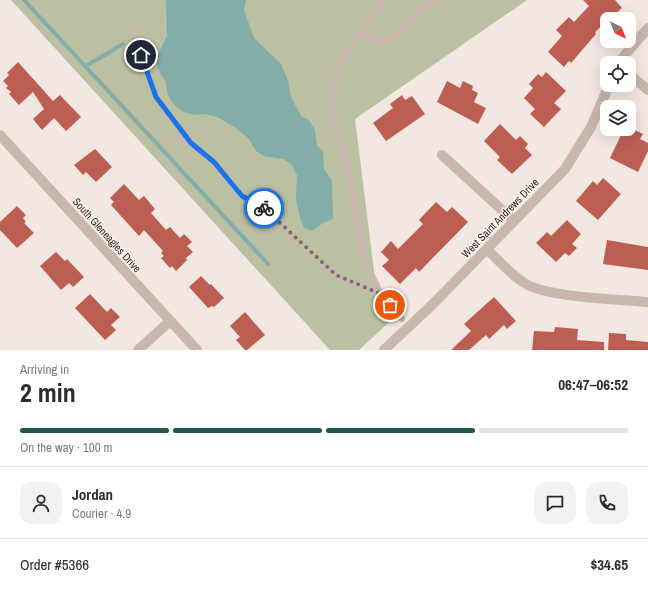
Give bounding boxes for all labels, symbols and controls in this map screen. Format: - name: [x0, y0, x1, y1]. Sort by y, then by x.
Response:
- north arrow: [600, 12, 636, 48]
- map controls: [600, 12, 636, 136]
- pin: [124, 38, 158, 72]
- icon: home: [130, 44, 152, 66]
- button: locate: [600, 56, 636, 92]
- button: layers: [600, 100, 636, 136]
- street label: West Saint Andrews Drive: [458, 175, 542, 261]
- courier: [244, 188, 284, 228]
- street label: South Gleneagles Drive: [70, 195, 144, 275]
- icon: bike: [253, 197, 275, 219]
- pin: [373, 288, 407, 322]
- icon: bag: [379, 294, 401, 316]
- text: Arriving in: [20, 361, 69, 378]
- text: 06:47–06:52: [558, 374, 628, 395]
- text: 2 min: [20, 375, 76, 410]
- text: On the way · 100 m: [20, 439, 112, 456]
- button: person: [20, 482, 62, 524]
- button: chat: [534, 482, 576, 524]
- button: phone: [586, 482, 628, 524]
- text: Jordan: [72, 484, 113, 505]
- text: Courier · 4.9: [72, 505, 131, 522]
- text: Order #5366: [20, 554, 89, 575]
- text: $34.65: [590, 554, 628, 575]

